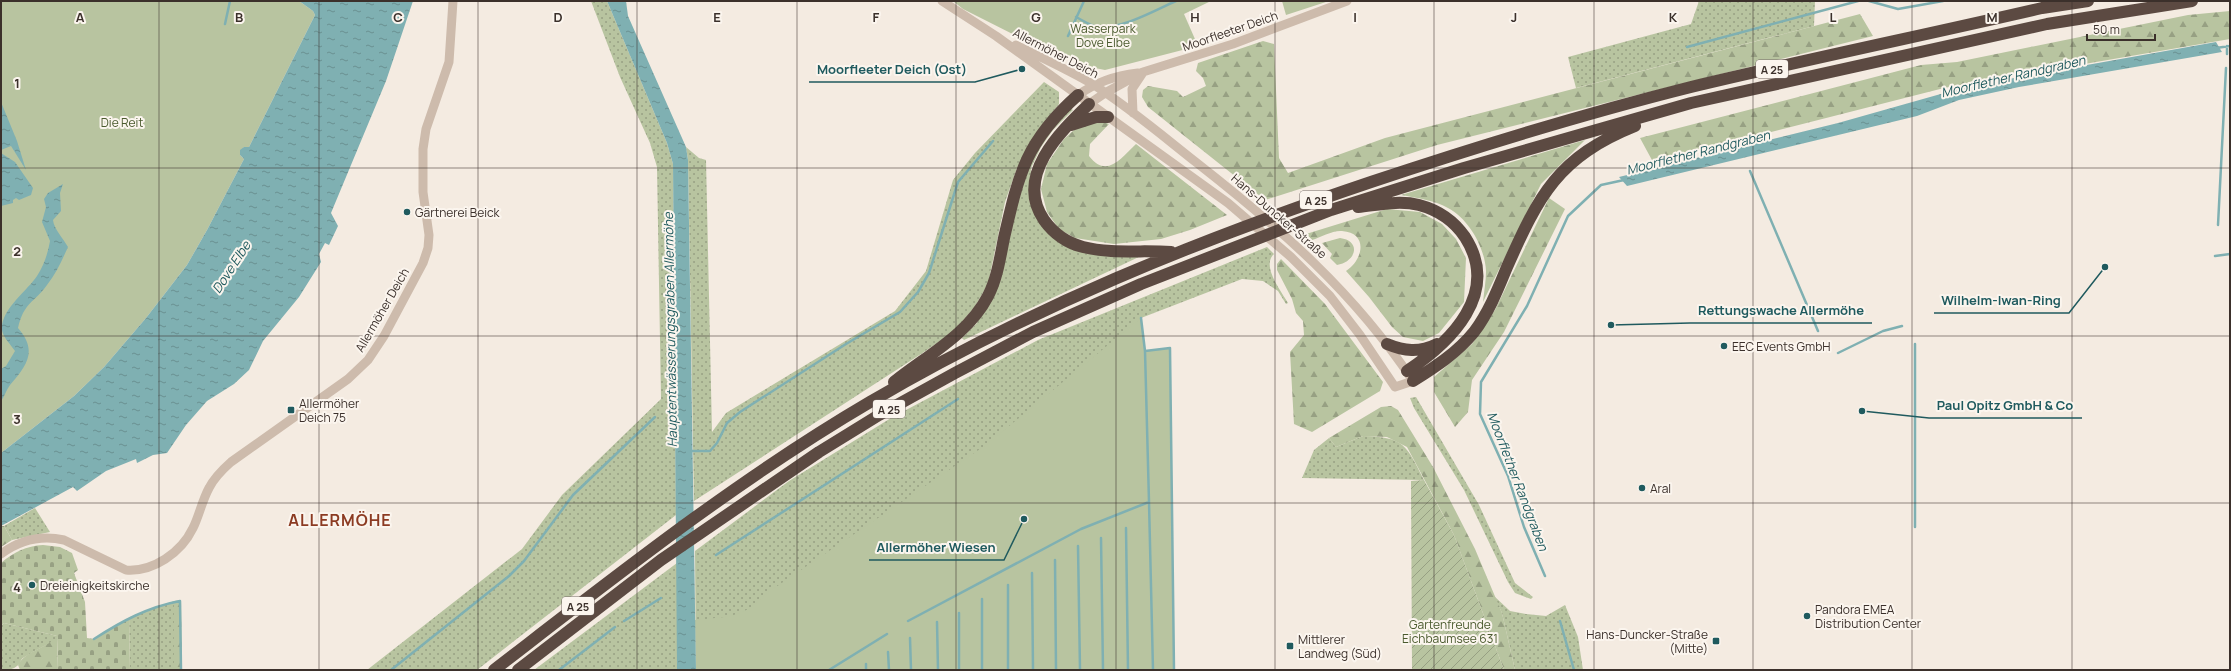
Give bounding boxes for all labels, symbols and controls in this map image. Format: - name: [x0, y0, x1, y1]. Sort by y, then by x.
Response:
- street label: Moorfleeter Deich: [1180, 7, 1280, 55]
- text: A: [76, 8, 85, 26]
- text: B: [235, 8, 243, 26]
- text: C: [393, 8, 403, 26]
- text: D: [553, 8, 563, 26]
- text: E: [713, 8, 721, 26]
- text: F: [873, 8, 880, 26]
- text: G: [1031, 8, 1041, 26]
- text: H: [1190, 8, 1200, 26]
- text: I: [1353, 8, 1357, 26]
- text: J: [1511, 8, 1517, 26]
- text: K: [1669, 8, 1678, 26]
- text: L: [1830, 8, 1837, 26]
- text: M: [1986, 8, 1998, 26]
- scale bar: [2087, 16, 2155, 42]
- park label: Wasserpark Dove Elbe: [1070, 20, 1137, 51]
- text: 50 m: [2093, 21, 2120, 38]
- street label: Allermöher Deich: [1010, 24, 1102, 82]
- water label: Moorflether Randgraben: [1939, 50, 2088, 101]
- callout: Moorfleeter Deich (Ost): [809, 57, 975, 82]
- text: Moorfleeter Deich (Ost): [817, 60, 967, 78]
- road number: A 25: [1756, 60, 1788, 78]
- text: 1: [14, 74, 20, 92]
- park label: Die Reit: [101, 114, 143, 131]
- water label: Moorflether Randgraben: [1624, 125, 1773, 179]
- street label: Hans-Duncker-Straße: [1228, 170, 1330, 262]
- road number: A 25: [1300, 191, 1332, 209]
- place label: Gärtnerei Beick: [415, 204, 501, 221]
- marker: Gärtnerei Beick: [402, 207, 412, 217]
- water label: Hauptentwässerungsgraben Allermöhe: [659, 211, 681, 448]
- water label: Dove Elbe: [208, 236, 255, 296]
- text: 2: [13, 242, 21, 260]
- street label: Allermöher Deich: [351, 265, 413, 355]
- callout: Wilhelm-Iwan-Ring: [1934, 288, 2069, 313]
- text: Wilhelm-Iwan-Ring: [1941, 291, 2061, 309]
- callout: Rettungswache Allermöhe: [1690, 298, 1872, 323]
- text: Rettungswache Allermöhe: [1698, 301, 1864, 319]
- place label: EEC Events GmbH: [1732, 338, 1831, 355]
- marker: EEC Events GmbH: [1719, 341, 1729, 351]
- callout: Paul Opitz GmbH & Co: [1929, 393, 2082, 418]
- place label: Allermöher Deich 75: [299, 395, 360, 426]
- text: Paul Opitz GmbH & Co: [1937, 396, 2073, 414]
- road number: A 25: [873, 400, 905, 418]
- marker: Allermöher Deich 75: [286, 405, 296, 415]
- water label: Moorflether Randgraben: [1483, 409, 1553, 554]
- text: 3: [13, 410, 21, 428]
- place label: Aral: [1650, 480, 1671, 497]
- marker: Aral: [1637, 483, 1647, 493]
- district label: ALLERMÖHE: [288, 509, 392, 531]
- callout: Allermöher Wiesen: [869, 535, 1004, 560]
- text: Allermöher Wiesen: [876, 538, 996, 556]
- place label: Dreieinigkeitskirche: [40, 577, 149, 594]
- text: 4: [13, 578, 21, 596]
- marker: Dreieinigkeitskirche: [27, 580, 37, 590]
- road number: A 25: [562, 597, 594, 615]
- place label: Pandora EMEA Distribution Center: [1815, 601, 1922, 632]
- marker: Pandora EMEA Distribution Center: [1802, 611, 1812, 621]
- park label: Gartenfreunde Eichbaumsee 631: [1402, 616, 1498, 647]
- place label: Hans-Duncker-Straße (Mitte): [1586, 626, 1708, 657]
- place label: Mittlerer Landweg (Süd): [1298, 631, 1382, 662]
- marker: Hans-Duncker-Straße (Mitte): [1711, 636, 1721, 646]
- marker: Mittlerer Landweg (Süd): [1285, 641, 1295, 651]

